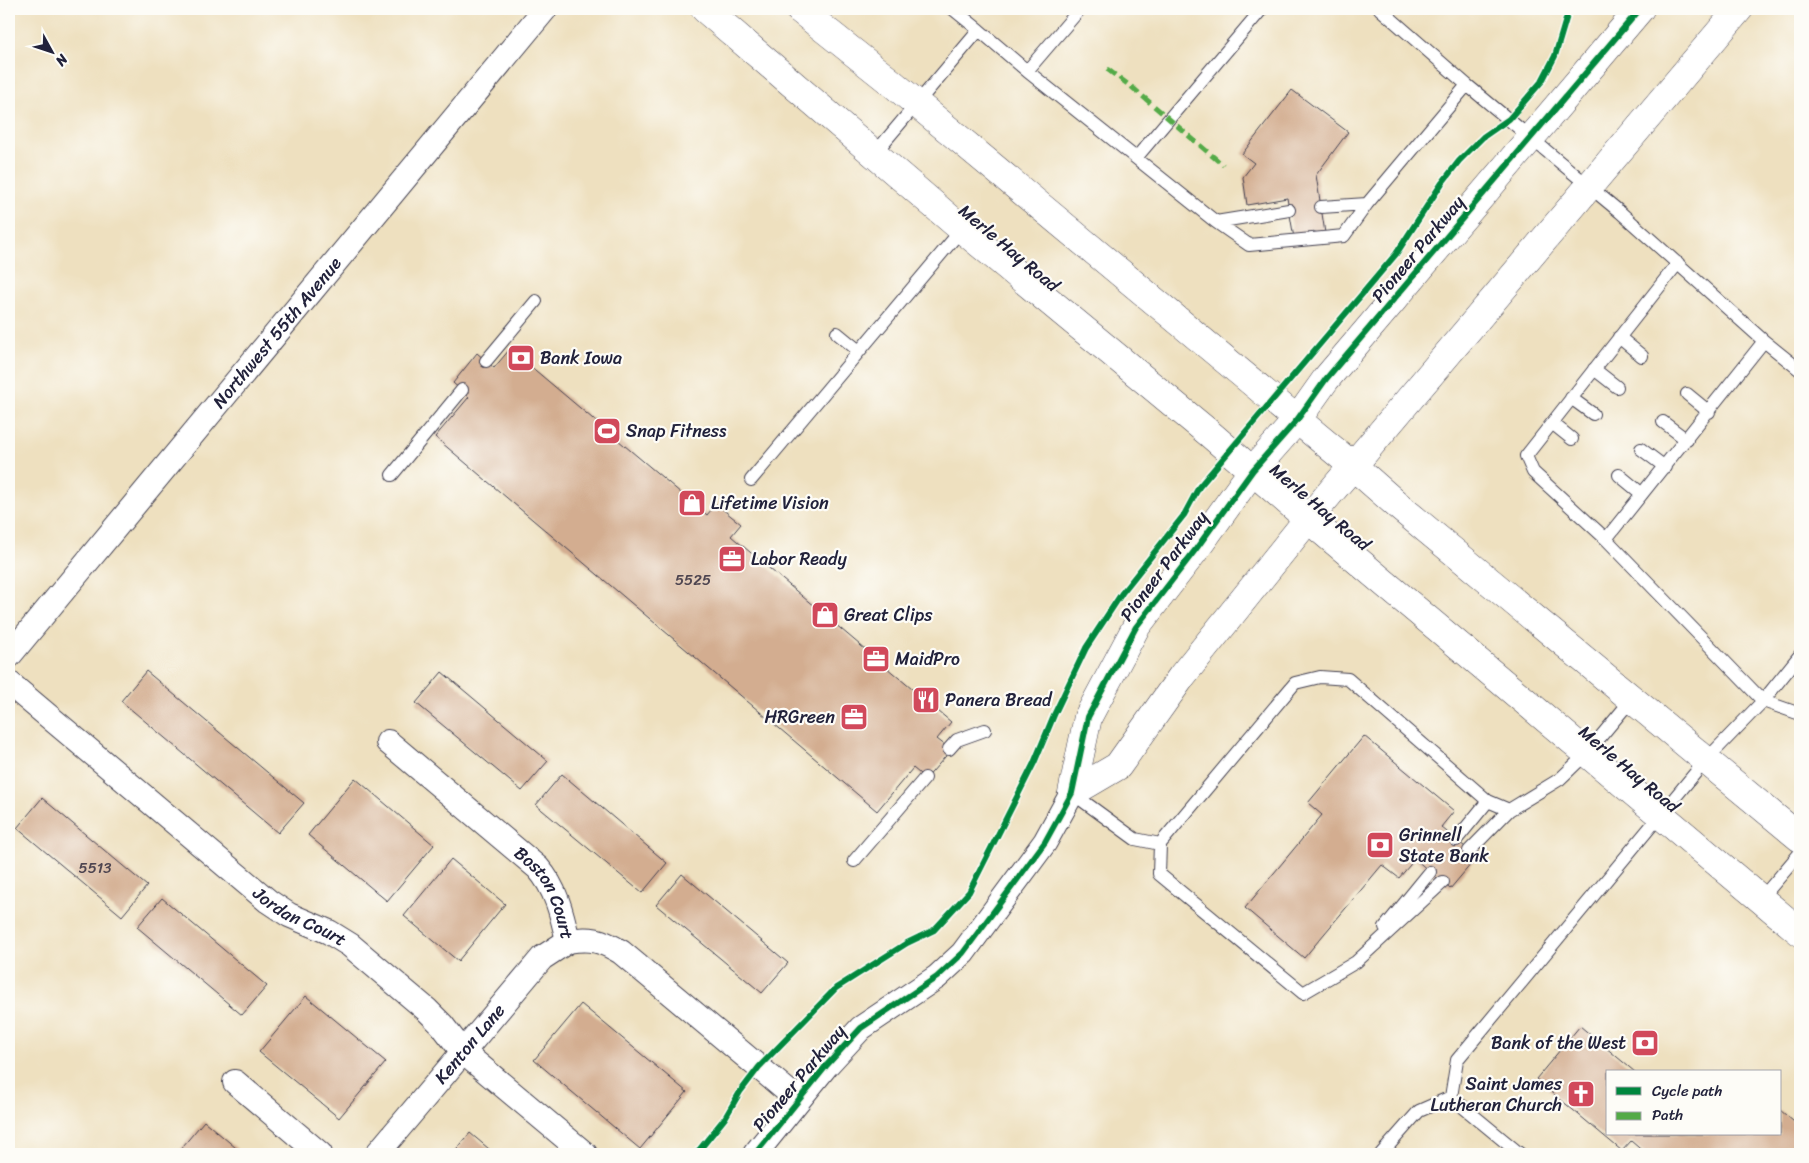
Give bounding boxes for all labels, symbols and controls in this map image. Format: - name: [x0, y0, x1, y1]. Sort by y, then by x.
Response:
- north arrow: [28, 28, 78, 78]
- text: N: [49, 48, 75, 72]
- street label: Pioneer Parkway: [1363, 187, 1473, 310]
- street label: Merle Hay Road: [951, 196, 1068, 301]
- street label: Northwest 55th Avenue: [204, 249, 350, 416]
- place label: Bank Iowa: [540, 342, 622, 374]
- bank icon: Bank Iowa: [506, 343, 536, 373]
- place label: Snap Fitness: [626, 415, 727, 447]
- sports icon: Snap Fitness: [592, 416, 622, 446]
- street label: Merle Hay Road: [1262, 455, 1379, 560]
- place label: Lifetime Vision: [711, 487, 829, 519]
- shop icon: Lifetime Vision: [677, 488, 707, 518]
- street label: Pioneer Parkway: [1111, 503, 1217, 628]
- place label: Labor Ready: [751, 543, 848, 575]
- office icon: Labor Ready: [717, 544, 747, 574]
- house number: 5525: [675, 567, 711, 593]
- place label: Great Clips: [844, 599, 933, 631]
- shop icon: Great Clips: [810, 600, 840, 630]
- place label: MaidPro: [895, 643, 960, 675]
- office icon: MaidPro: [861, 644, 891, 674]
- place label: Panera Bread: [945, 684, 1053, 716]
- restaurant icon: Panera Bread: [911, 685, 941, 715]
- place label: HRGreen: [765, 701, 835, 733]
- office icon: HRGreen: [839, 702, 869, 732]
- street label: Merle Hay Road: [1571, 717, 1688, 822]
- place label: Grinnell State Bank: [1399, 819, 1489, 872]
- bank icon: Grinnell State Bank: [1365, 830, 1395, 860]
- street label: Boston Court: [507, 838, 583, 943]
- house number: 5513: [78, 855, 112, 881]
- street label: Jordan Court: [245, 878, 353, 955]
- street label: Kenton Lane: [426, 996, 513, 1092]
- street label: Pioneer Parkway: [744, 1016, 854, 1139]
- place label: Bank of the West: [1491, 1027, 1626, 1059]
- bank icon: Bank of the West: [1630, 1028, 1660, 1058]
- place label: Saint James Lutheran Church: [1431, 1068, 1563, 1121]
- legend: [1606, 1070, 1782, 1136]
- text: Cycle path: [1652, 1078, 1723, 1104]
- church icon: Saint James Lutheran Church: [1566, 1079, 1596, 1109]
- text: Path: [1652, 1102, 1683, 1128]

